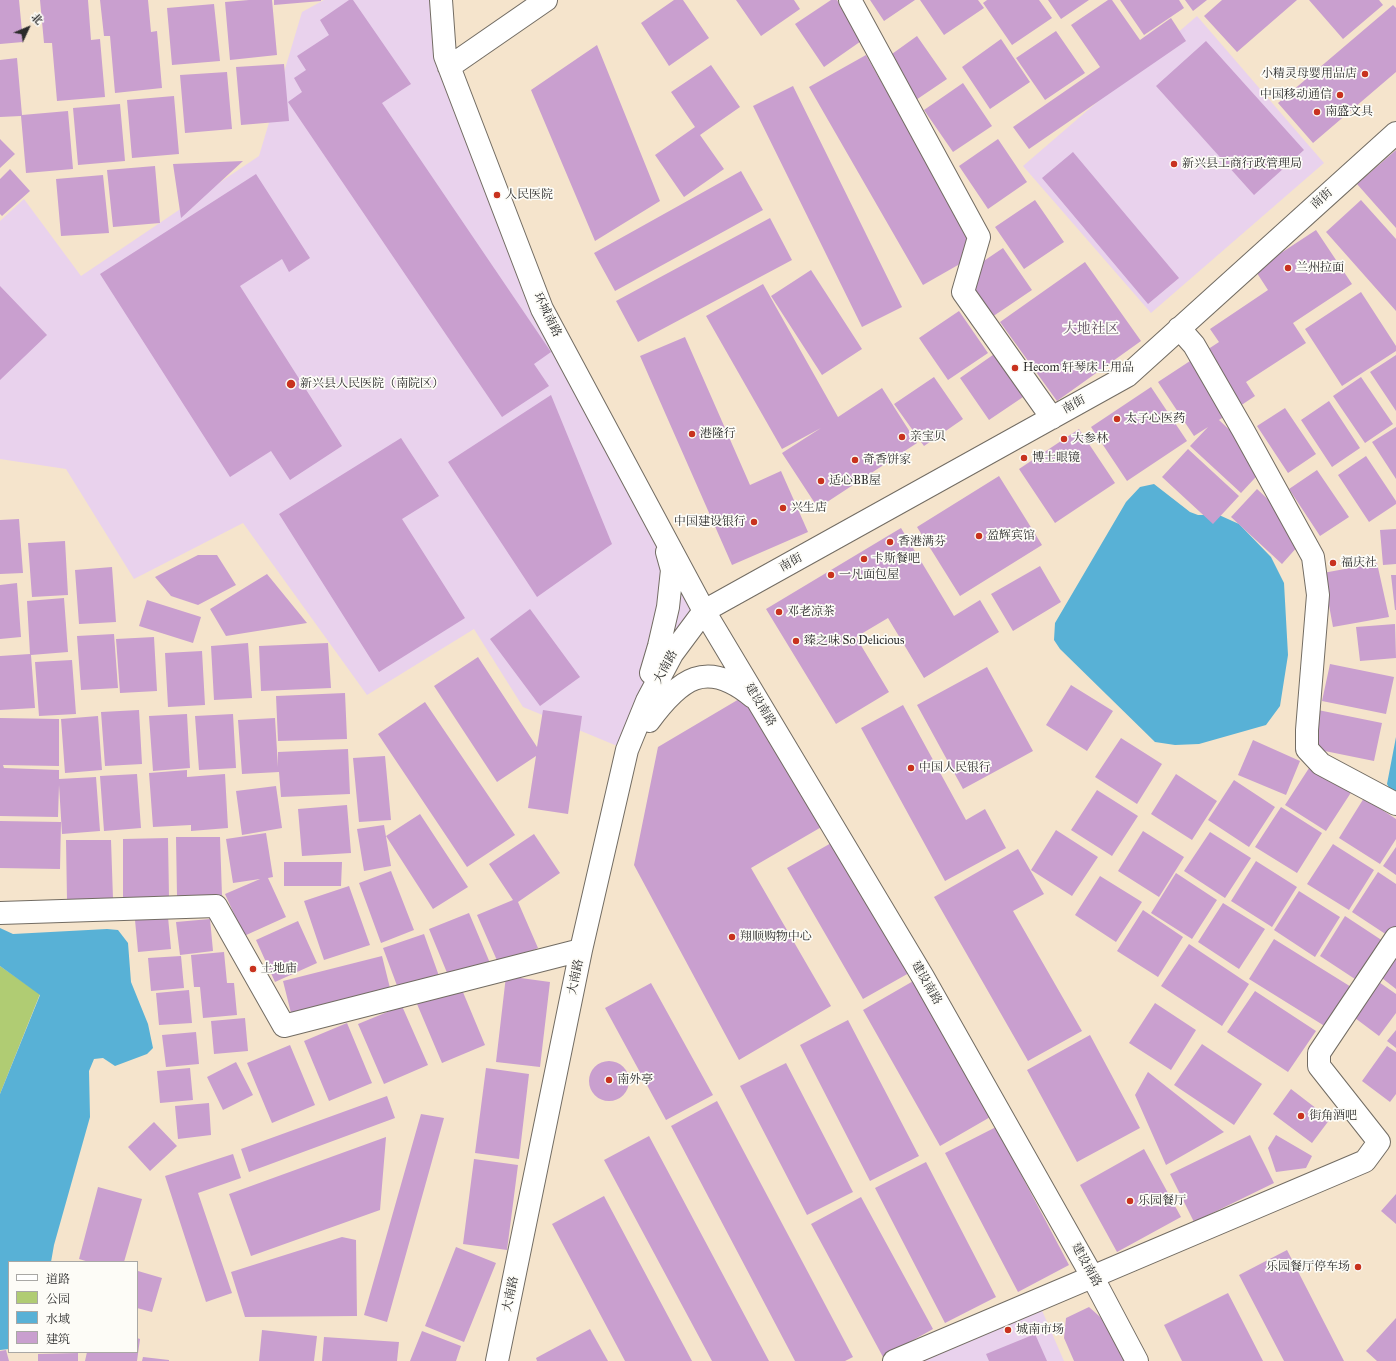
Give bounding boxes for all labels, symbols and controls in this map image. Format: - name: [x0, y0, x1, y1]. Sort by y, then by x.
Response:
- north arrow: [8, 8, 48, 48]
- text: 北: [28, 11, 45, 28]
- place label: 小精灵母婴用品店: [1261, 67, 1357, 81]
- marker: 小精灵母婴用品店: [1360, 69, 1370, 79]
- place label: 中国移动通信: [1260, 88, 1332, 102]
- marker: 中国移动通信: [1335, 90, 1345, 100]
- place label: 南盛文具: [1325, 105, 1373, 119]
- marker: 南盛文具: [1312, 107, 1322, 117]
- place label: 新兴县工商行政管理局: [1182, 157, 1302, 171]
- marker: 新兴县工商行政管理局: [1169, 159, 1179, 169]
- street label: 南街: [1308, 186, 1336, 212]
- place label: 人民医院: [505, 188, 553, 202]
- marker: 人民医院: [492, 190, 502, 200]
- place label: 兰州拉面: [1296, 261, 1344, 275]
- marker: 兰州拉面: [1283, 263, 1293, 273]
- street label: 环城南路: [530, 290, 564, 340]
- district label: 大地社区: [1063, 322, 1119, 338]
- place label: Hecom 轩琴床上用品: [1023, 361, 1134, 375]
- marker: Hecom 轩琴床上用品: [1010, 363, 1020, 373]
- place label: 新兴县人民医院（南院区）: [300, 377, 444, 391]
- marker: 新兴县人民医院（南院区）: [285, 378, 297, 390]
- street label: 南街: [1060, 393, 1088, 417]
- place label: 太子心医药: [1125, 412, 1185, 426]
- marker: 太子心医药: [1112, 414, 1122, 424]
- place label: 港隆行: [700, 427, 736, 441]
- marker: 港隆行: [687, 429, 697, 439]
- place label: 亲宝贝: [910, 430, 946, 444]
- marker: 亲宝贝: [897, 432, 907, 442]
- place label: 大参林: [1072, 432, 1108, 446]
- marker: 大参林: [1059, 434, 1069, 444]
- place label: 博士眼镜: [1032, 451, 1080, 465]
- place label: 奇香饼家: [863, 453, 911, 467]
- marker: 博士眼镜: [1019, 453, 1029, 463]
- marker: 奇香饼家: [850, 455, 860, 465]
- place label: 适心BB屋: [829, 474, 881, 488]
- marker: 适心BB屋: [816, 476, 826, 486]
- place label: 兴生店: [791, 501, 827, 515]
- marker: 兴生店: [778, 503, 788, 513]
- place label: 中国建设银行: [674, 515, 746, 529]
- marker: 中国建设银行: [749, 517, 759, 527]
- place label: 盈辉宾馆: [987, 529, 1035, 543]
- marker: 盈辉宾馆: [974, 531, 984, 541]
- place label: 香港满芬: [898, 535, 946, 549]
- marker: 香港满芬: [885, 537, 895, 547]
- street label: 南街: [777, 551, 805, 575]
- place label: 卡斯餐吧: [872, 552, 920, 566]
- marker: 卡斯餐吧: [859, 554, 869, 564]
- place label: 福庆社: [1341, 556, 1377, 570]
- marker: 福庆社: [1328, 558, 1338, 568]
- place label: 一凡面包屋: [839, 568, 899, 582]
- marker: 一凡面包屋: [826, 570, 836, 580]
- place label: 邓老凉茶: [787, 605, 835, 619]
- marker: 邓老凉茶: [774, 607, 784, 617]
- place label: 臻之味 So Delicious: [804, 634, 904, 648]
- marker: 臻之味 So Delicious: [791, 636, 801, 646]
- street label: 大南路: [651, 648, 681, 686]
- street label: 建设南路: [741, 681, 779, 729]
- place label: 中国人民银行: [919, 761, 991, 775]
- marker: 中国人民银行: [906, 763, 916, 773]
- place label: 翔顺购物中心: [740, 930, 812, 944]
- marker: 翔顺购物中心: [727, 932, 737, 942]
- street label: 大南路: [565, 958, 587, 996]
- street label: 建设南路: [908, 959, 944, 1007]
- place label: 土地庙: [261, 962, 297, 976]
- marker: 土地庙: [248, 964, 258, 974]
- place label: 南外亭: [617, 1073, 653, 1087]
- marker: 南外亭: [604, 1075, 614, 1085]
- place label: 街角酒吧: [1309, 1109, 1357, 1123]
- marker: 街角酒吧: [1296, 1111, 1306, 1121]
- place label: 乐园餐厅: [1138, 1194, 1186, 1208]
- marker: 乐园餐厅: [1125, 1196, 1135, 1206]
- street label: 建设南路: [1068, 1241, 1104, 1289]
- place label: 乐园餐厅停车场: [1266, 1260, 1350, 1274]
- legend: [8, 1261, 138, 1353]
- marker: 乐园餐厅停车场: [1353, 1262, 1363, 1272]
- text: 道路: [46, 1272, 70, 1286]
- street label: 大南路: [500, 1275, 522, 1313]
- text: 公园: [46, 1292, 70, 1306]
- text: 水域: [46, 1312, 70, 1326]
- place label: 城南市场: [1016, 1323, 1064, 1337]
- marker: 城南市场: [1003, 1325, 1013, 1335]
- text: 建筑: [46, 1332, 70, 1346]

